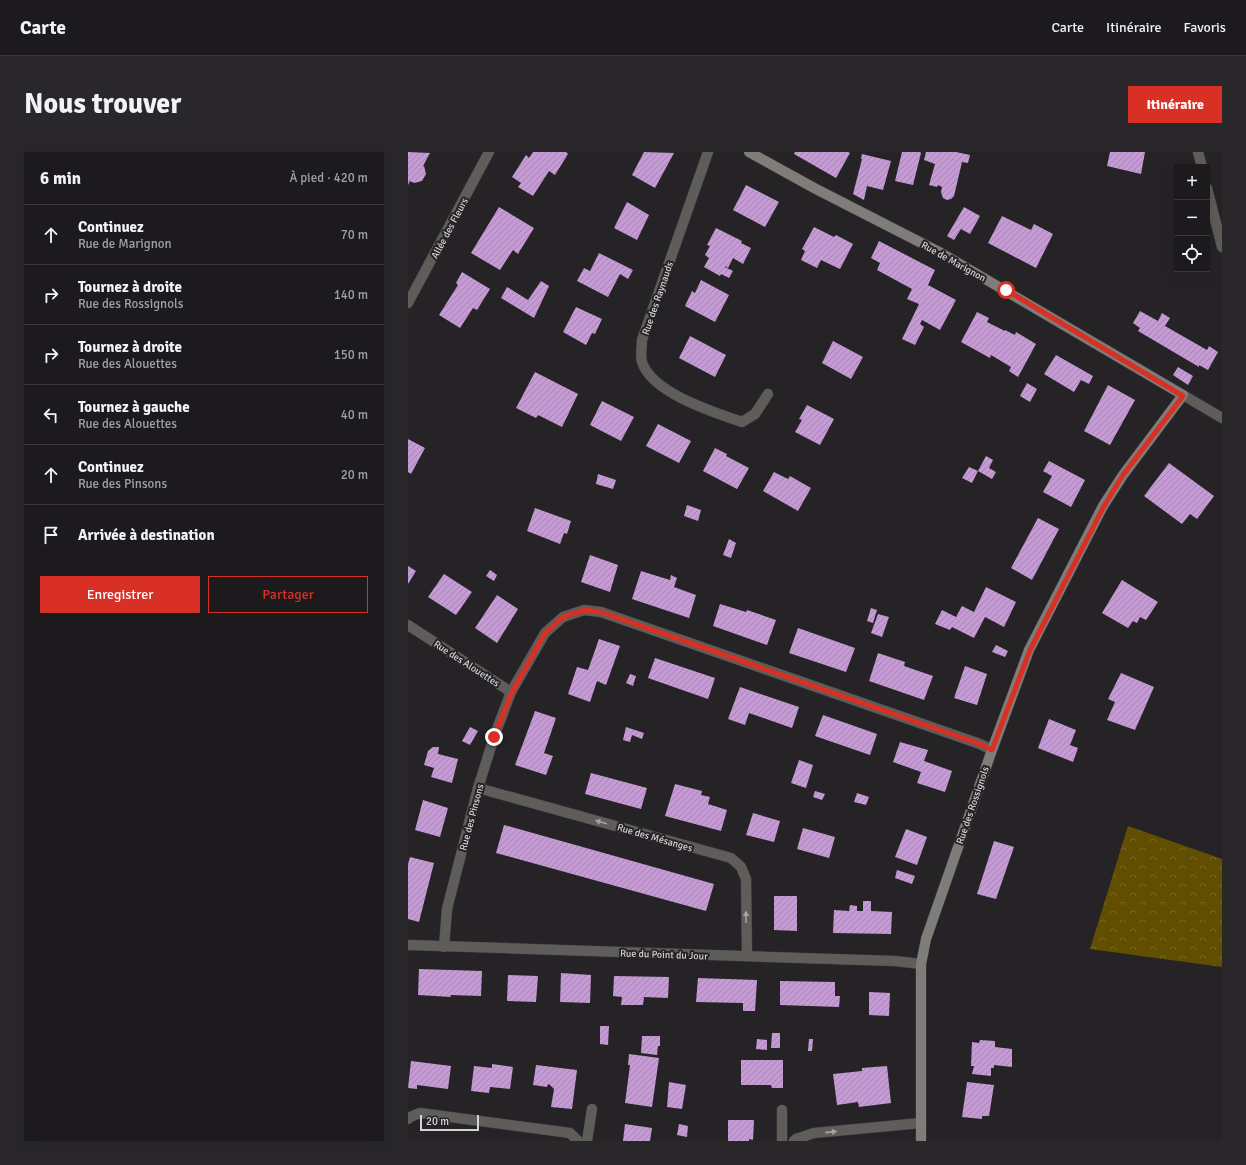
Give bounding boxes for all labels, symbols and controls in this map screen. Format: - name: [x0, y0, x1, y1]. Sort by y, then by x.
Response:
- text: Carte: [20, 16, 66, 40]
- text: Carte: [1051, 19, 1084, 36]
- text: Itinéraire: [1106, 19, 1162, 36]
- text: Favoris: [1184, 19, 1226, 36]
- button: Itinéraire: [1128, 86, 1222, 123]
- text: Nous trouver: [24, 87, 181, 121]
- map controls: [1174, 164, 1210, 272]
- button: +: [1174, 164, 1210, 200]
- text: 6 min: [40, 168, 81, 189]
- text: À pied · 420 m: [289, 170, 368, 186]
- street label: Allée des Fleurs: [429, 195, 471, 261]
- button: −: [1174, 200, 1210, 236]
- text: Continuez: [78, 218, 144, 236]
- icon: ahead: [40, 224, 62, 246]
- text: 70 m: [341, 227, 368, 243]
- text: Rue de Marignon: [78, 236, 172, 252]
- button: locate: [1174, 236, 1210, 272]
- street label: Rue de Marignon: [919, 239, 988, 285]
- street label: Rue des Raynauds: [640, 260, 676, 336]
- text: Tournez à droite: [78, 278, 182, 296]
- route start: [997, 281, 1015, 299]
- icon: right: [40, 284, 62, 306]
- text: 140 m: [334, 287, 368, 303]
- text: Rue des Rossignols: [78, 296, 183, 312]
- text: Tournez à droite: [78, 338, 182, 356]
- icon: right: [40, 344, 62, 366]
- text: 150 m: [334, 347, 368, 363]
- text: Rue des Alouettes: [78, 356, 177, 372]
- text: Tournez à gauche: [78, 398, 190, 416]
- icon: left: [40, 404, 62, 426]
- text: 40 m: [341, 407, 368, 423]
- text: Rue des Alouettes: [78, 416, 177, 432]
- text: Continuez: [78, 458, 144, 476]
- icon: ahead: [40, 464, 62, 486]
- text: 20 m: [341, 467, 368, 483]
- text: Rue des Pinsons: [78, 476, 167, 492]
- icon: arrive: [40, 524, 62, 546]
- text: Arrivée à destination: [78, 526, 215, 544]
- button: Enregistrer: [40, 576, 200, 613]
- button: Partager: [208, 576, 368, 613]
- street label: Rue des Alouettes: [431, 638, 502, 690]
- route end: [485, 728, 503, 746]
- street label: Rue des Rossignols: [954, 764, 992, 846]
- street label: Rue des Pinsons: [457, 782, 487, 852]
- one-way arrow: [595, 819, 607, 825]
- street label: Rue des Mésanges: [616, 821, 694, 855]
- one-way arrow: [743, 910, 749, 923]
- street label: Rue du Point du Jour: [620, 947, 708, 963]
- scale bar: [420, 1113, 479, 1132]
- text: 20 m: [426, 1115, 449, 1128]
- one-way arrow: [825, 1128, 837, 1135]

